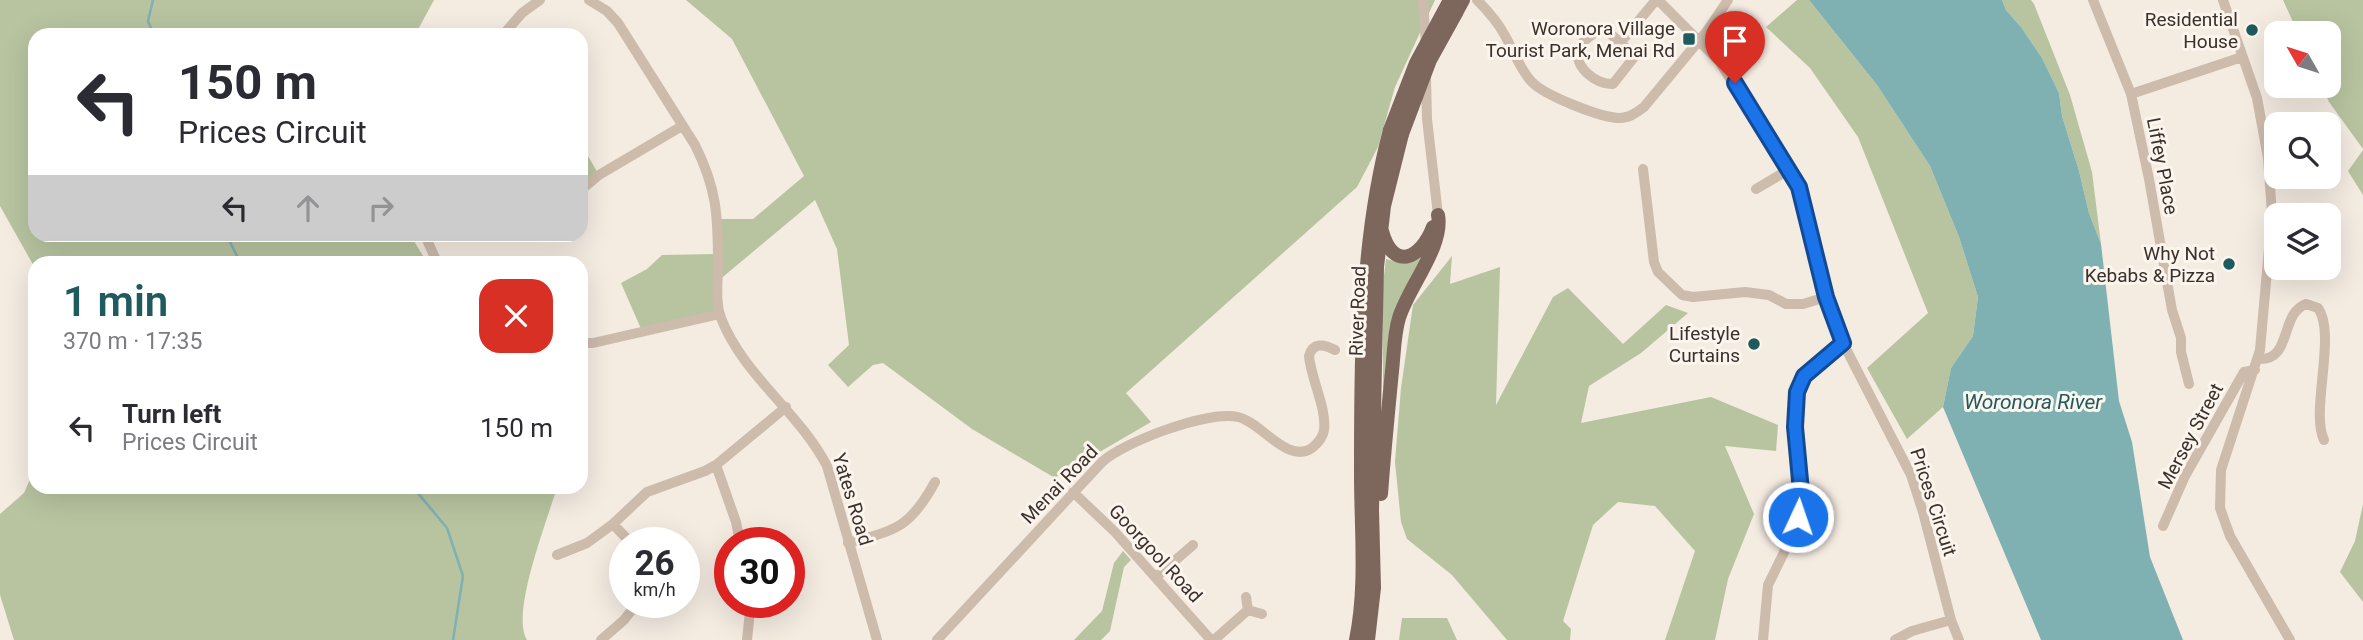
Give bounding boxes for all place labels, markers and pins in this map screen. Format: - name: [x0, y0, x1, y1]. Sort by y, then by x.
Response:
- place label: Residential House: [2145, 8, 2238, 53]
- pin: [1705, 11, 1765, 83]
- place label: Woronora Village Tourist Park, Menai Rd: [1485, 17, 1675, 62]
- marker: Residential House: [2244, 22, 2260, 38]
- marker: Woronora Village Tourist Park, Menai Rd: [1681, 31, 1697, 47]
- place label: Why Not Kebabs & Pizza: [2085, 242, 2215, 287]
- marker: Why Not Kebabs & Pizza: [2221, 256, 2237, 272]
- place label: Lifestyle Curtains: [1669, 322, 1740, 367]
- marker: Lifestyle Curtains: [1746, 336, 1762, 352]

